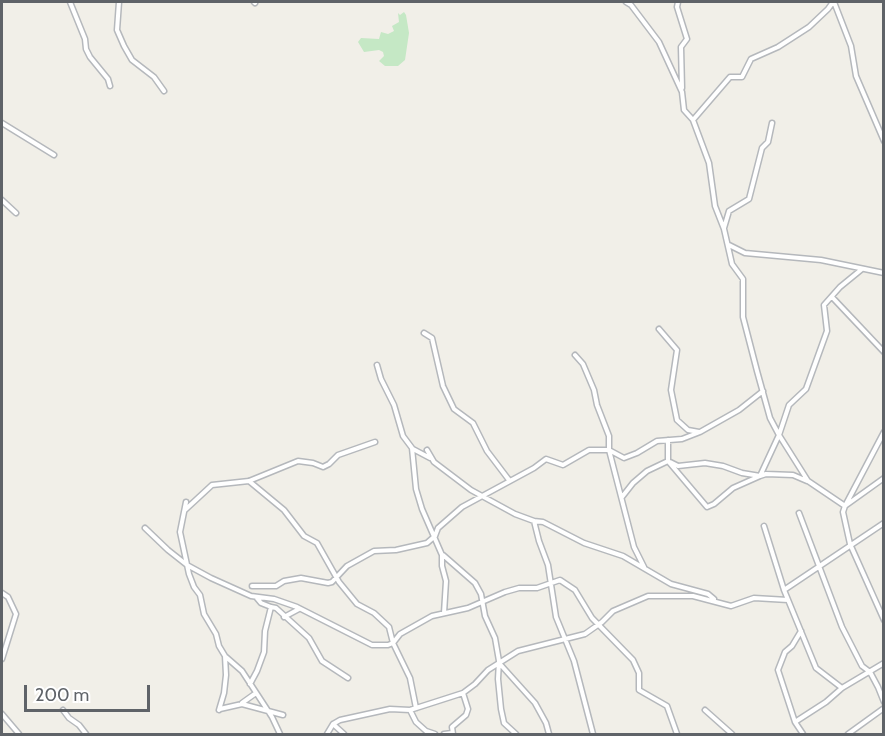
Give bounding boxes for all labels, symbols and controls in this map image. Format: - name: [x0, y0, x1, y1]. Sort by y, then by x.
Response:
- scale bar: [27, 673, 153, 711]
- text: 200 m: [35, 684, 89, 706]

